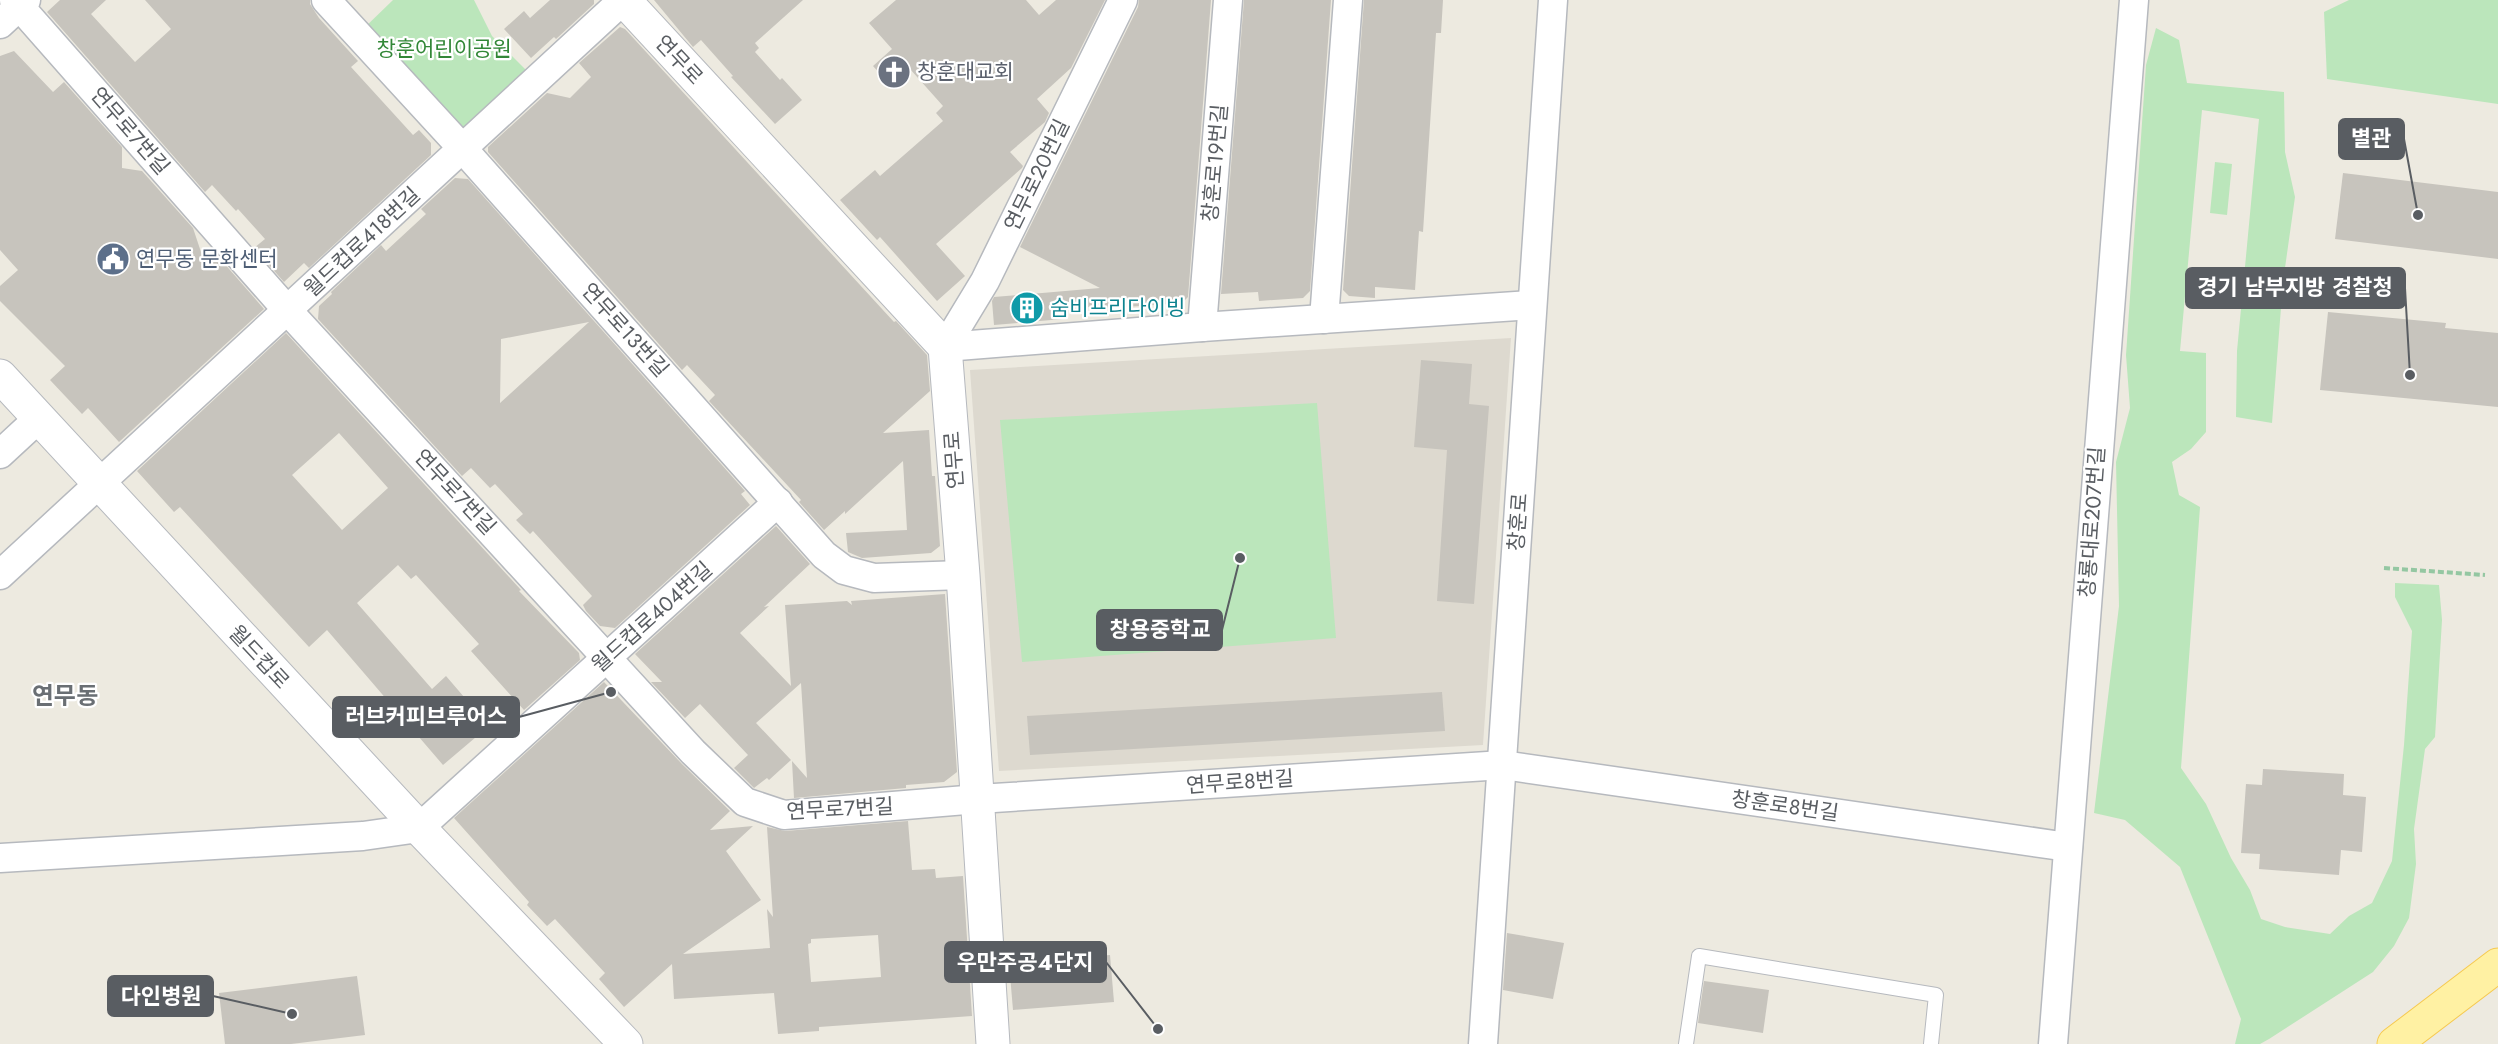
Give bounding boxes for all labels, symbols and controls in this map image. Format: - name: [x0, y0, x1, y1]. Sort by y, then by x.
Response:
- street label: 연무로: [648, 29, 710, 91]
- park label: 창훈어린이공원: [376, 34, 512, 64]
- church icon: 창훈대교회: [876, 54, 912, 90]
- place label: 창훈대교회: [917, 57, 1014, 87]
- street label: 연무로7번길: [83, 81, 177, 181]
- street label: 창훈로19번길: [1195, 103, 1235, 223]
- street label: 연무로20번길: [997, 114, 1077, 236]
- callout: 별관: [2339, 119, 2404, 159]
- text: 별관: [2351, 122, 2391, 154]
- street label: 월드컵로418번길: [297, 180, 427, 304]
- public building icon: 연무동 문화센터: [95, 241, 131, 277]
- place label: 연무동 문화센터: [136, 244, 278, 274]
- callout: 경기 남부지방 경찰청: [2186, 268, 2405, 308]
- text: 경기 남부지방 경찰청: [2197, 271, 2393, 303]
- street label: 연무로13번길: [575, 276, 675, 384]
- building icon: 숨비프리다이빙: [1009, 290, 1045, 326]
- place label: 숨비프리다이빙: [1050, 293, 1185, 323]
- street label: 연무로: [937, 430, 971, 490]
- street label: 연무로7번길: [407, 442, 503, 542]
- street label: 창룡대로207번길: [2072, 445, 2112, 599]
- street label: 창훈로: [1501, 492, 1535, 552]
- street label: 월드컵로404번길: [585, 555, 719, 679]
- callout: 창용중학교: [1097, 610, 1222, 650]
- text: 창용중학교: [1109, 613, 1211, 645]
- street label: 월드컵로: [222, 619, 296, 695]
- district label: 연무동: [32, 678, 98, 713]
- callout: 러브커피브루어스: [333, 697, 519, 737]
- text: 러브커피브루어스: [345, 700, 507, 732]
- street label: 연무로8번길: [1185, 763, 1295, 801]
- street label: 창훈로8번길: [1729, 784, 1841, 828]
- street label: 연무로7번길: [785, 791, 895, 827]
- callout: 우만주공4단지: [945, 942, 1106, 982]
- text: 우만주공4단지: [957, 946, 1093, 978]
- callout: 다인병원: [108, 976, 213, 1016]
- text: 다인병원: [121, 980, 201, 1012]

